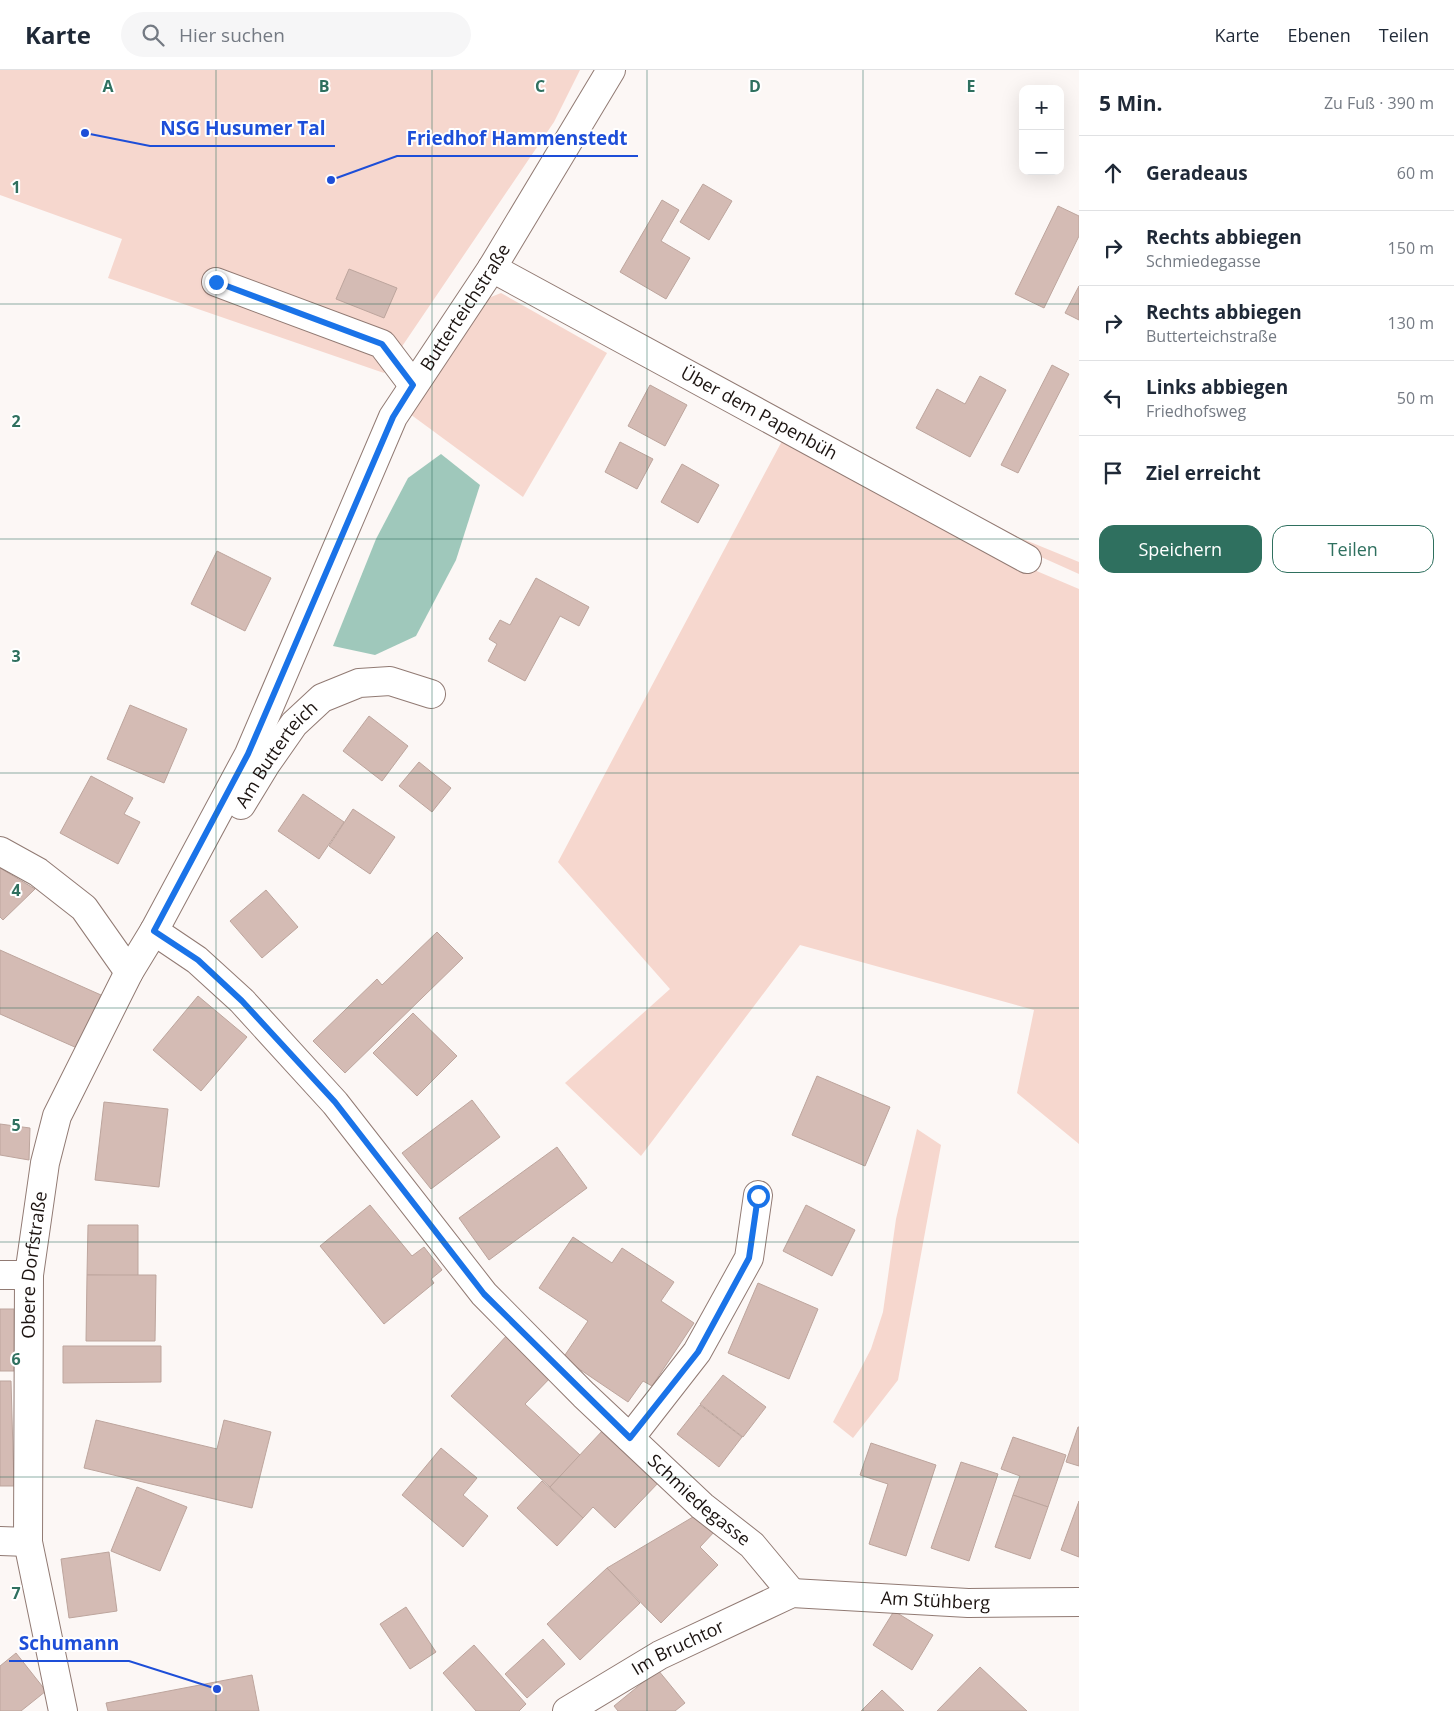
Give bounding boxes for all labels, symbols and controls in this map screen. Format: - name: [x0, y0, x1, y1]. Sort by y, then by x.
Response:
- search box: [121, 12, 471, 57]
- text: Karte: [25, 18, 91, 51]
- icon: search: [139, 21, 167, 49]
- text: Hier suchen: [179, 22, 285, 48]
- text: Karte: [1215, 23, 1259, 47]
- text: Ebenen: [1287, 23, 1351, 47]
- text: Teilen: [1379, 23, 1429, 47]
- text: A: [102, 75, 114, 97]
- text: B: [319, 75, 329, 97]
- text: C: [535, 75, 545, 97]
- text: D: [749, 75, 761, 97]
- text: E: [967, 75, 976, 97]
- map controls: [1019, 85, 1064, 175]
- button: +: [1019, 85, 1064, 130]
- text: 5 Min.: [1099, 89, 1162, 117]
- text: Zu Fuß · 390 m: [1324, 92, 1434, 114]
- callout: NSG Husumer Tal: [150, 112, 335, 146]
- text: NSG Husumer Tal: [160, 115, 326, 141]
- callout: Friedhof Hammenstedt: [397, 122, 638, 156]
- text: Friedhof Hammenstedt: [407, 125, 627, 151]
- button: −: [1019, 130, 1064, 175]
- icon: ahead: [1099, 159, 1127, 187]
- text: Geradeaus: [1146, 160, 1248, 186]
- text: 60 m: [1397, 162, 1434, 184]
- text: 1: [11, 176, 21, 198]
- text: Rechts abbiegen: [1146, 224, 1302, 250]
- icon: right: [1099, 234, 1127, 262]
- text: 150 m: [1388, 237, 1434, 259]
- street label: Butterteichstraße: [414, 239, 515, 375]
- text: Schmiedegasse: [1146, 250, 1261, 272]
- route end: [205, 271, 228, 294]
- text: Rechts abbiegen: [1146, 299, 1302, 325]
- icon: right: [1099, 309, 1127, 337]
- text: 130 m: [1388, 312, 1434, 334]
- text: Butterteichstraße: [1146, 325, 1277, 347]
- street label: Über dem Papenbüh: [677, 360, 842, 465]
- text: Links abbiegen: [1146, 374, 1288, 400]
- icon: left: [1099, 384, 1127, 412]
- text: 50 m: [1397, 387, 1434, 409]
- text: Friedhofsweg: [1146, 400, 1246, 422]
- text: 2: [11, 410, 21, 432]
- icon: arrive: [1099, 459, 1127, 487]
- text: Ziel erreicht: [1146, 460, 1261, 486]
- button: Speichern: [1099, 525, 1262, 573]
- button: Teilen: [1272, 525, 1434, 573]
- text: 3: [11, 645, 21, 667]
- street label: Am Butterteich: [229, 695, 322, 812]
- text: 4: [11, 879, 21, 901]
- text: 5: [11, 1114, 21, 1136]
- route start: [747, 1185, 770, 1208]
- street label: Obere Dorfstraße: [15, 1189, 52, 1339]
- text: 6: [11, 1348, 21, 1370]
- street label: Schmiedegasse: [643, 1448, 756, 1551]
- text: 7: [11, 1582, 21, 1604]
- street label: Am Stühberg: [880, 1585, 990, 1614]
- street label: Im Bruchtor: [627, 1613, 728, 1680]
- callout: Schumann: [9, 1627, 129, 1661]
- text: Schumann: [19, 1630, 119, 1656]

